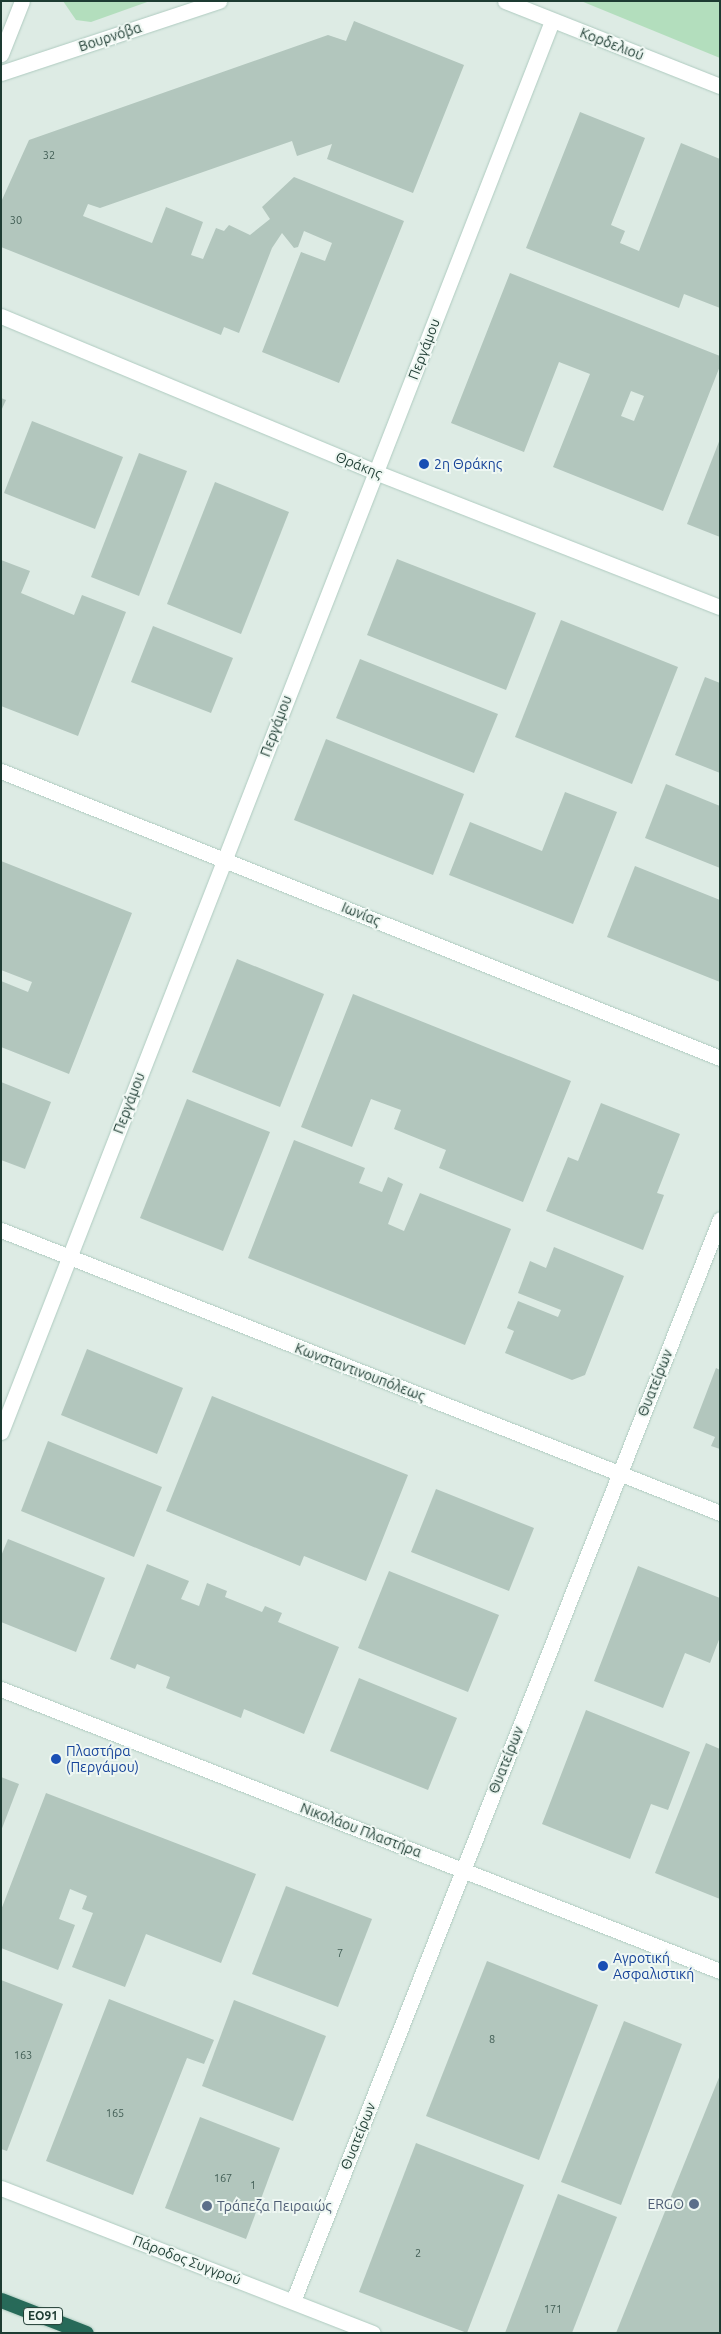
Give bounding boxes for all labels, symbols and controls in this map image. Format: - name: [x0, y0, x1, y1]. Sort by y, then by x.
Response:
- street label: Βουρνόβα: [76, 19, 144, 55]
- street label: Κορδελιού: [578, 24, 646, 64]
- house number: 32: [43, 148, 55, 162]
- house number: 30: [10, 213, 22, 227]
- street label: Περγάμου: [405, 316, 443, 382]
- street label: Θράκης: [333, 448, 385, 482]
- place label: 2η Θράκης: [434, 456, 502, 472]
- marker: 2η Θράκης: [418, 458, 430, 470]
- street label: Περγάμου: [257, 693, 295, 759]
- street label: Ιωνίας: [339, 899, 383, 929]
- street label: Περγάμου: [110, 1070, 148, 1136]
- street label: Κωνσταντινουπόλεως: [293, 1339, 427, 1405]
- street label: Θυατείρων: [634, 1347, 676, 1419]
- street label: Θυατείρων: [485, 1724, 527, 1796]
- place label: Πλαστήρα (Περγάμου): [66, 1743, 139, 1775]
- marker: Πλαστήρα (Περγάμου): [50, 1753, 62, 1765]
- street label: Νικολάου Πλαστήρα: [298, 1799, 424, 1861]
- house number: 7: [337, 1946, 343, 1960]
- place label: Αγροτική Ασφαλιστική: [613, 1950, 694, 1982]
- marker: Αγροτική Ασφαλιστική: [597, 1960, 609, 1972]
- house number: 8: [489, 2032, 495, 2046]
- house number: 163: [14, 2048, 32, 2062]
- street label: Θυατείρων: [337, 2100, 379, 2172]
- house number: 165: [106, 2106, 124, 2120]
- house number: 167: [214, 2171, 232, 2185]
- house number: 1: [250, 2178, 256, 2192]
- place label: ERGO: [647, 2196, 684, 2212]
- place label: Τράπεζα Πειραιώς: [217, 2198, 332, 2214]
- marker: ERGO: [688, 2198, 700, 2210]
- marker: Τράπεζα Πειραιώς: [201, 2200, 213, 2212]
- street label: Πάροδος Συγγρού: [131, 2232, 243, 2288]
- house number: 2: [415, 2246, 421, 2260]
- house number: 171: [544, 2302, 562, 2316]
- road number: ΕΟ91: [23, 2306, 63, 2326]

